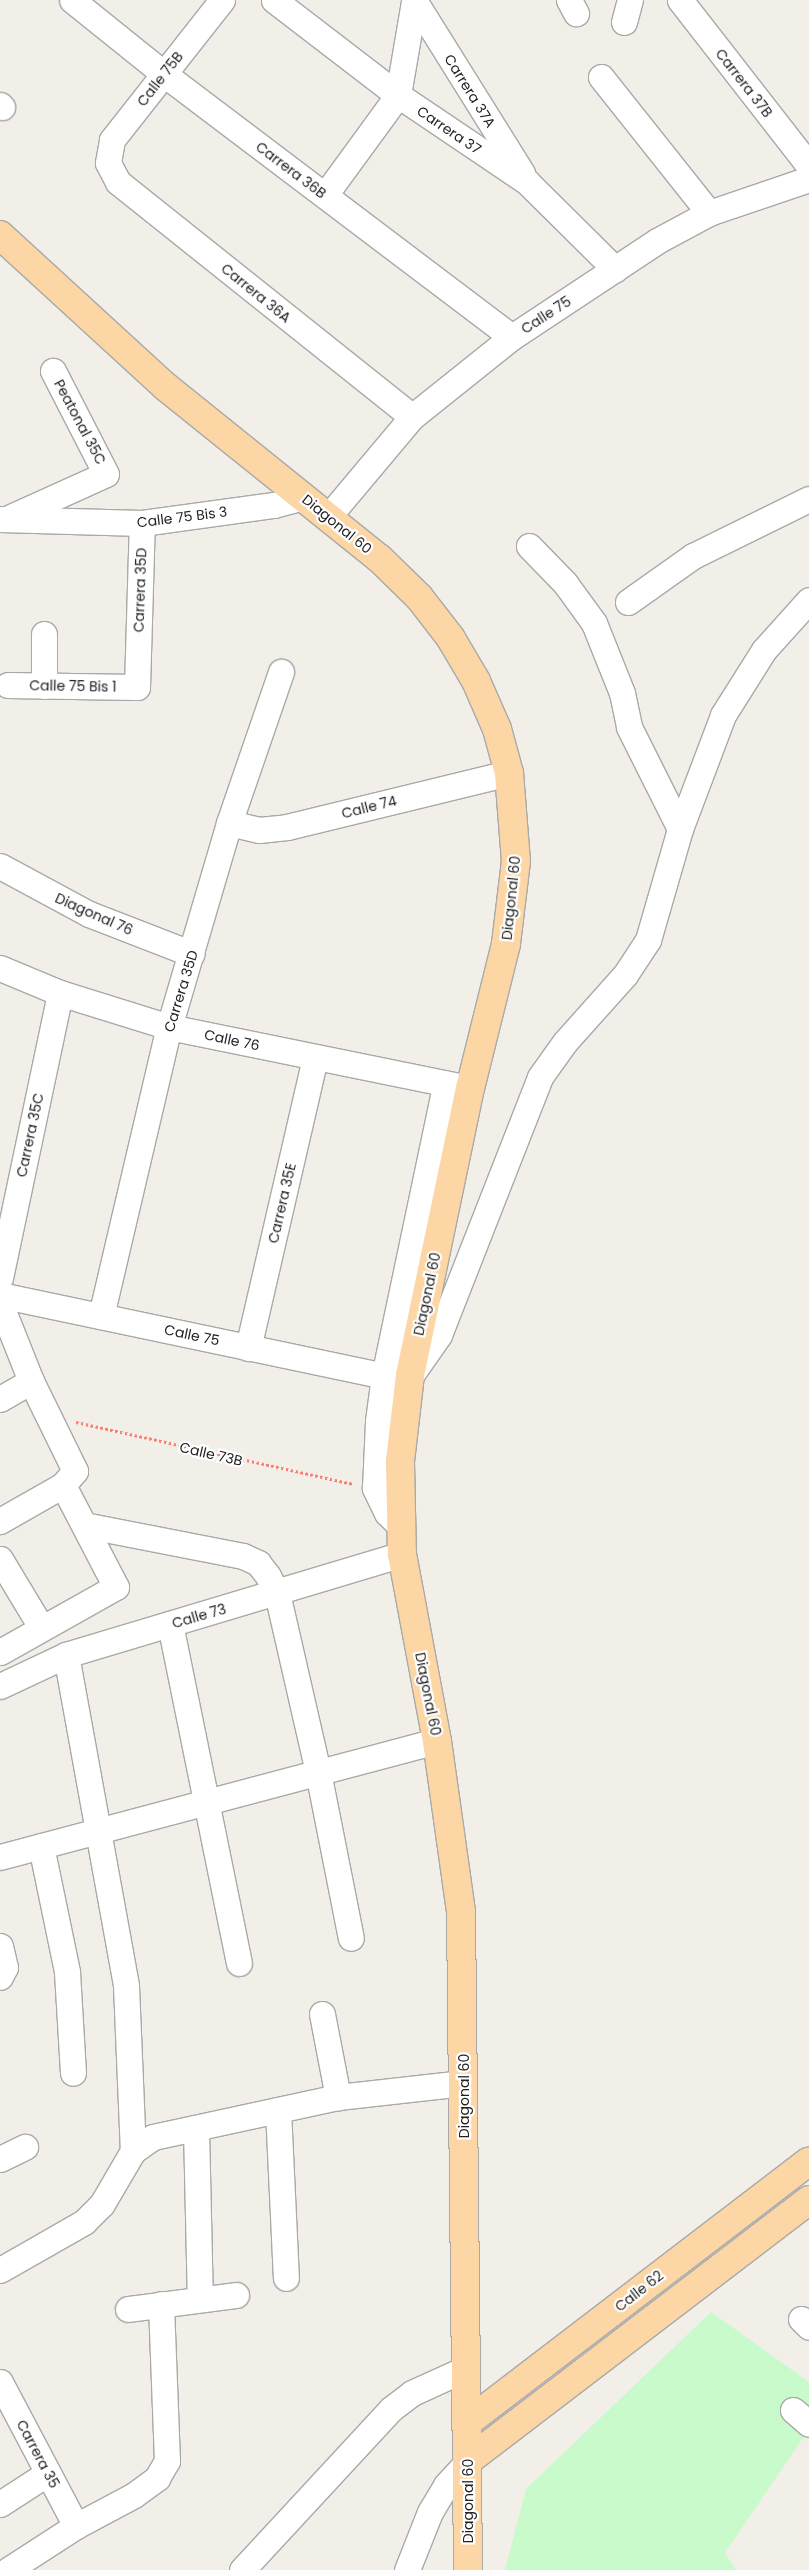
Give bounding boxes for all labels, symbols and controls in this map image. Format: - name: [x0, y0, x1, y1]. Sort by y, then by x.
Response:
- street label: Carrera 37B: [712, 45, 776, 121]
- street label: Calle 75B: [133, 48, 187, 110]
- street label: Carrera 37A: [441, 51, 499, 131]
- street label: Carrera 37: [414, 102, 484, 158]
- street label: Carrera 36B: [253, 138, 329, 202]
- street label: Carrera 36A: [218, 260, 294, 326]
- street label: Calle 75: [518, 293, 574, 337]
- street label: Peatonal 35C: [51, 377, 109, 467]
- street label: Diagonal 60: [299, 491, 375, 557]
- street label: Calle 75 Bis 3: [136, 503, 228, 531]
- street label: Carrera 35D: [130, 547, 150, 633]
- street label: Calle 75 Bis 1: [29, 677, 117, 695]
- street label: Calle 74: [340, 792, 398, 822]
- street label: Diagonal 60: [498, 855, 524, 941]
- street label: Diagonal 76: [53, 889, 135, 939]
- street label: Carrera 35D: [161, 948, 201, 1034]
- street label: Calle 76: [203, 1026, 261, 1054]
- street label: Carrera 35C: [13, 1091, 47, 1179]
- street label: Carrera 35E: [265, 1161, 299, 1245]
- street label: Diagonal 60: [410, 1251, 444, 1337]
- street label: Calle 75: [163, 1321, 221, 1349]
- street label: Calle 73B: [178, 1439, 244, 1469]
- street label: Calle 73: [170, 1600, 228, 1632]
- street label: Diagonal 60: [412, 1651, 444, 1737]
- street label: Diagonal 60: [456, 2054, 472, 2138]
- street label: Calle 62: [612, 2267, 666, 2315]
- street label: Carrera 35: [13, 2417, 63, 2491]
- street label: Diagonal 60: [460, 2459, 476, 2543]

